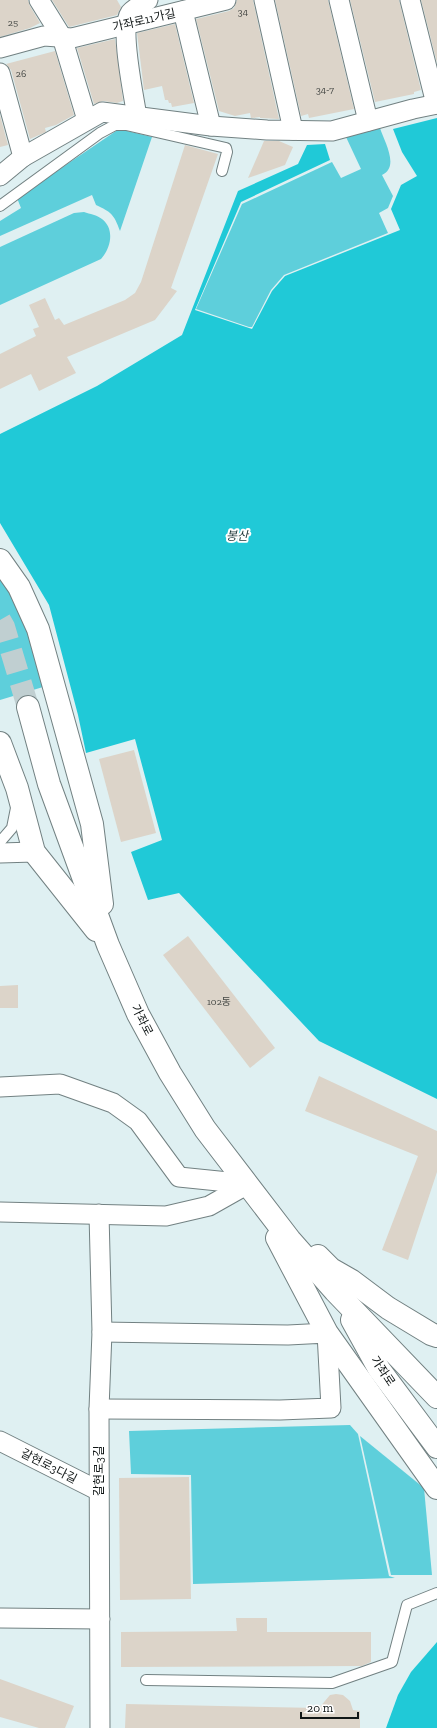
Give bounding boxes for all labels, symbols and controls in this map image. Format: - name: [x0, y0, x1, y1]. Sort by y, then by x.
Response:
- street label: 가좌로11가길: [111, 6, 177, 34]
- house number: 34: [238, 6, 249, 18]
- house number: 25: [8, 17, 18, 29]
- house number: 26: [16, 68, 26, 80]
- house number: 34-7: [316, 84, 334, 96]
- park label: 봉산: [226, 529, 250, 543]
- house number: 102동: [207, 996, 231, 1008]
- street label: 가좌로: [128, 1002, 156, 1038]
- street label: 가좌로: [368, 1353, 398, 1389]
- street label: 갈현로3다길: [19, 1446, 79, 1486]
- street label: 갈현로3길: [92, 1446, 106, 1496]
- scale bar: [301, 1694, 358, 1720]
- text: 20 m: [307, 1701, 334, 1715]

